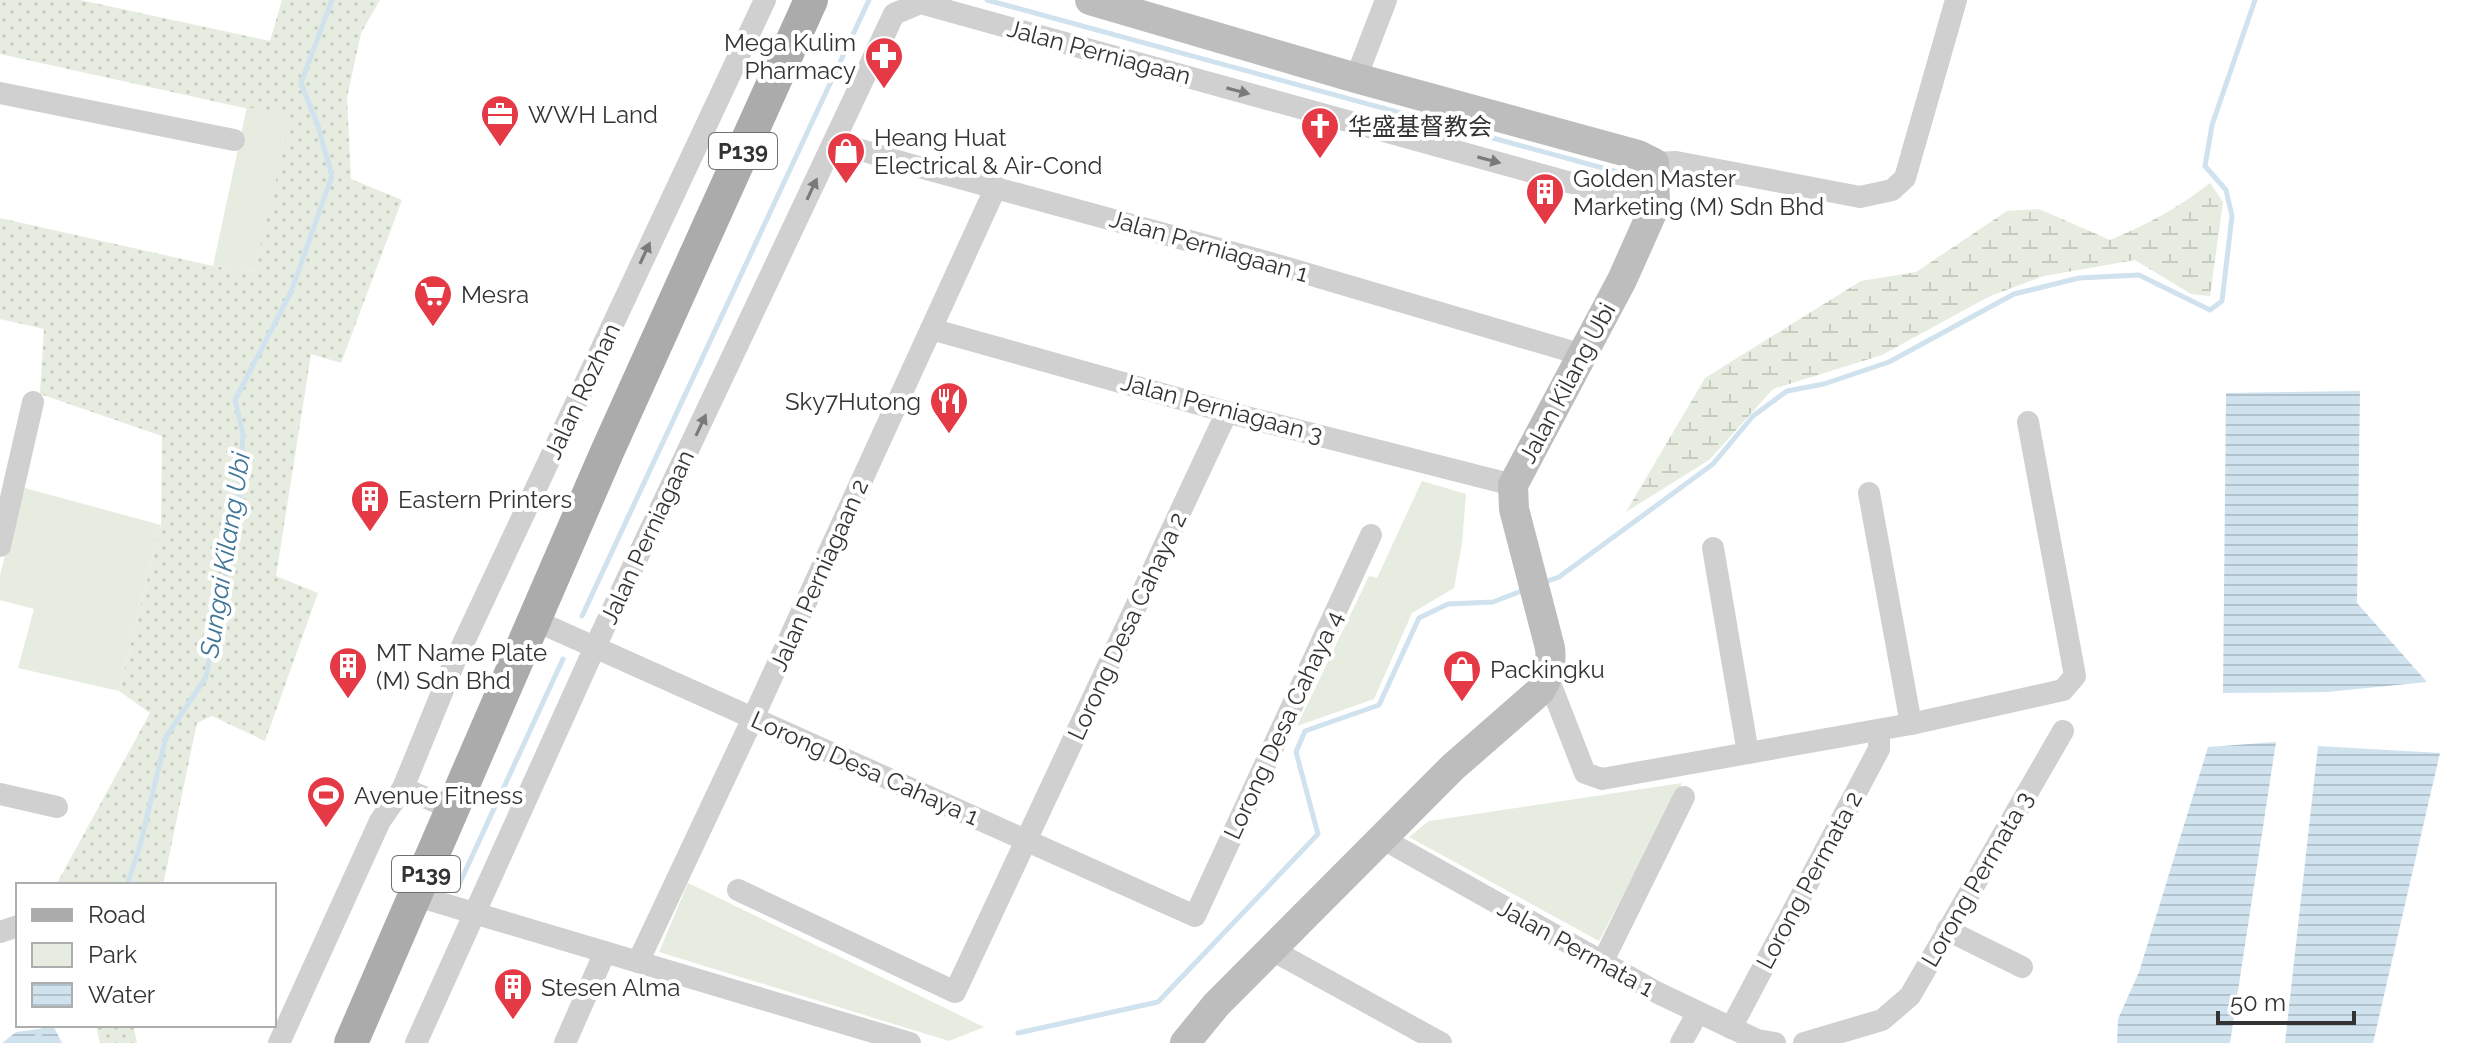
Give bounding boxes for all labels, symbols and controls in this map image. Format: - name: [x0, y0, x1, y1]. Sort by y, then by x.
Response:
- street label: Jalan Perniagaan: [1004, 14, 1194, 90]
- place label: Mega Kulim Pharmacy: [724, 28, 856, 85]
- pharmacy icon: Mega Kulim Pharmacy: [863, 35, 905, 90]
- one-way arrow: [1226, 85, 1251, 97]
- office icon: WWH Land: [479, 93, 521, 148]
- place label: WWH Land: [528, 100, 658, 129]
- church icon: 华盛基督教会: [1299, 105, 1341, 160]
- place label: 华盛基督教会: [1348, 112, 1492, 141]
- place label: Heang Huat Electrical & Air-Cond: [874, 123, 1102, 180]
- shop icon: Heang Huat Electrical & Air-Cond: [825, 130, 867, 185]
- road number: P139: [709, 133, 777, 169]
- one-way arrow: [1477, 154, 1501, 167]
- place label: Golden Master Marketing (M) Sdn Bhd: [1573, 164, 1824, 221]
- building icon: Golden Master Marketing (M) Sdn Bhd: [1524, 171, 1566, 226]
- one-way arrow: [805, 178, 819, 201]
- street label: Jalan Perniagaan 1: [1106, 204, 1312, 288]
- one-way arrow: [638, 241, 652, 265]
- supermarket icon: Mesra: [412, 273, 454, 328]
- place label: Mesra: [461, 280, 529, 309]
- street label: Jalan Kilang Ubi: [1513, 298, 1621, 468]
- street label: Jalan Rozhan: [538, 319, 626, 463]
- street label: Jalan Perniagaan 3: [1118, 367, 1326, 449]
- restaurant icon: Sky7Hutong: [928, 380, 970, 435]
- place label: Sky7Hutong: [785, 387, 921, 416]
- one-way arrow: [694, 413, 708, 436]
- street label: Jalan Perniagaan: [594, 445, 700, 629]
- water label: Sungai Kilang Ubi: [194, 449, 256, 661]
- street label: Jalan Perniagaan 2: [764, 474, 874, 676]
- building icon: Eastern Printers: [349, 478, 391, 533]
- place label: Eastern Printers: [398, 485, 572, 514]
- street label: Lorong Desa Cahaya 2: [1061, 508, 1193, 744]
- street label: Lorong Desa Cahaya 4: [1217, 606, 1349, 844]
- place label: MT Name Plate (M) Sdn Bhd: [376, 638, 547, 695]
- building icon: MT Name Plate (M) Sdn Bhd: [327, 645, 369, 700]
- shop icon: Packingku: [1441, 648, 1483, 703]
- place label: Packingku: [1490, 655, 1605, 684]
- street label: Lorong Desa Cahaya 1: [747, 705, 983, 831]
- sports icon: Avenue Fitness: [305, 774, 347, 829]
- place label: Avenue Fitness: [354, 781, 523, 810]
- street label: Lorong Permata 2: [1750, 786, 1868, 974]
- street label: Lorong Permata 3: [1915, 786, 2039, 972]
- road number: P139: [392, 856, 460, 892]
- legend: [16, 883, 276, 1027]
- street label: Jalan Permata 1: [1493, 893, 1659, 1003]
- text: Road: [88, 900, 146, 929]
- text: Park: [88, 940, 137, 969]
- building icon: Stesen Alma: [492, 966, 534, 1021]
- place label: Stesen Alma: [541, 973, 680, 1002]
- scale bar: [2218, 975, 2354, 1025]
- text: Water: [88, 980, 156, 1009]
- text: 50 m: [2230, 988, 2286, 1017]

